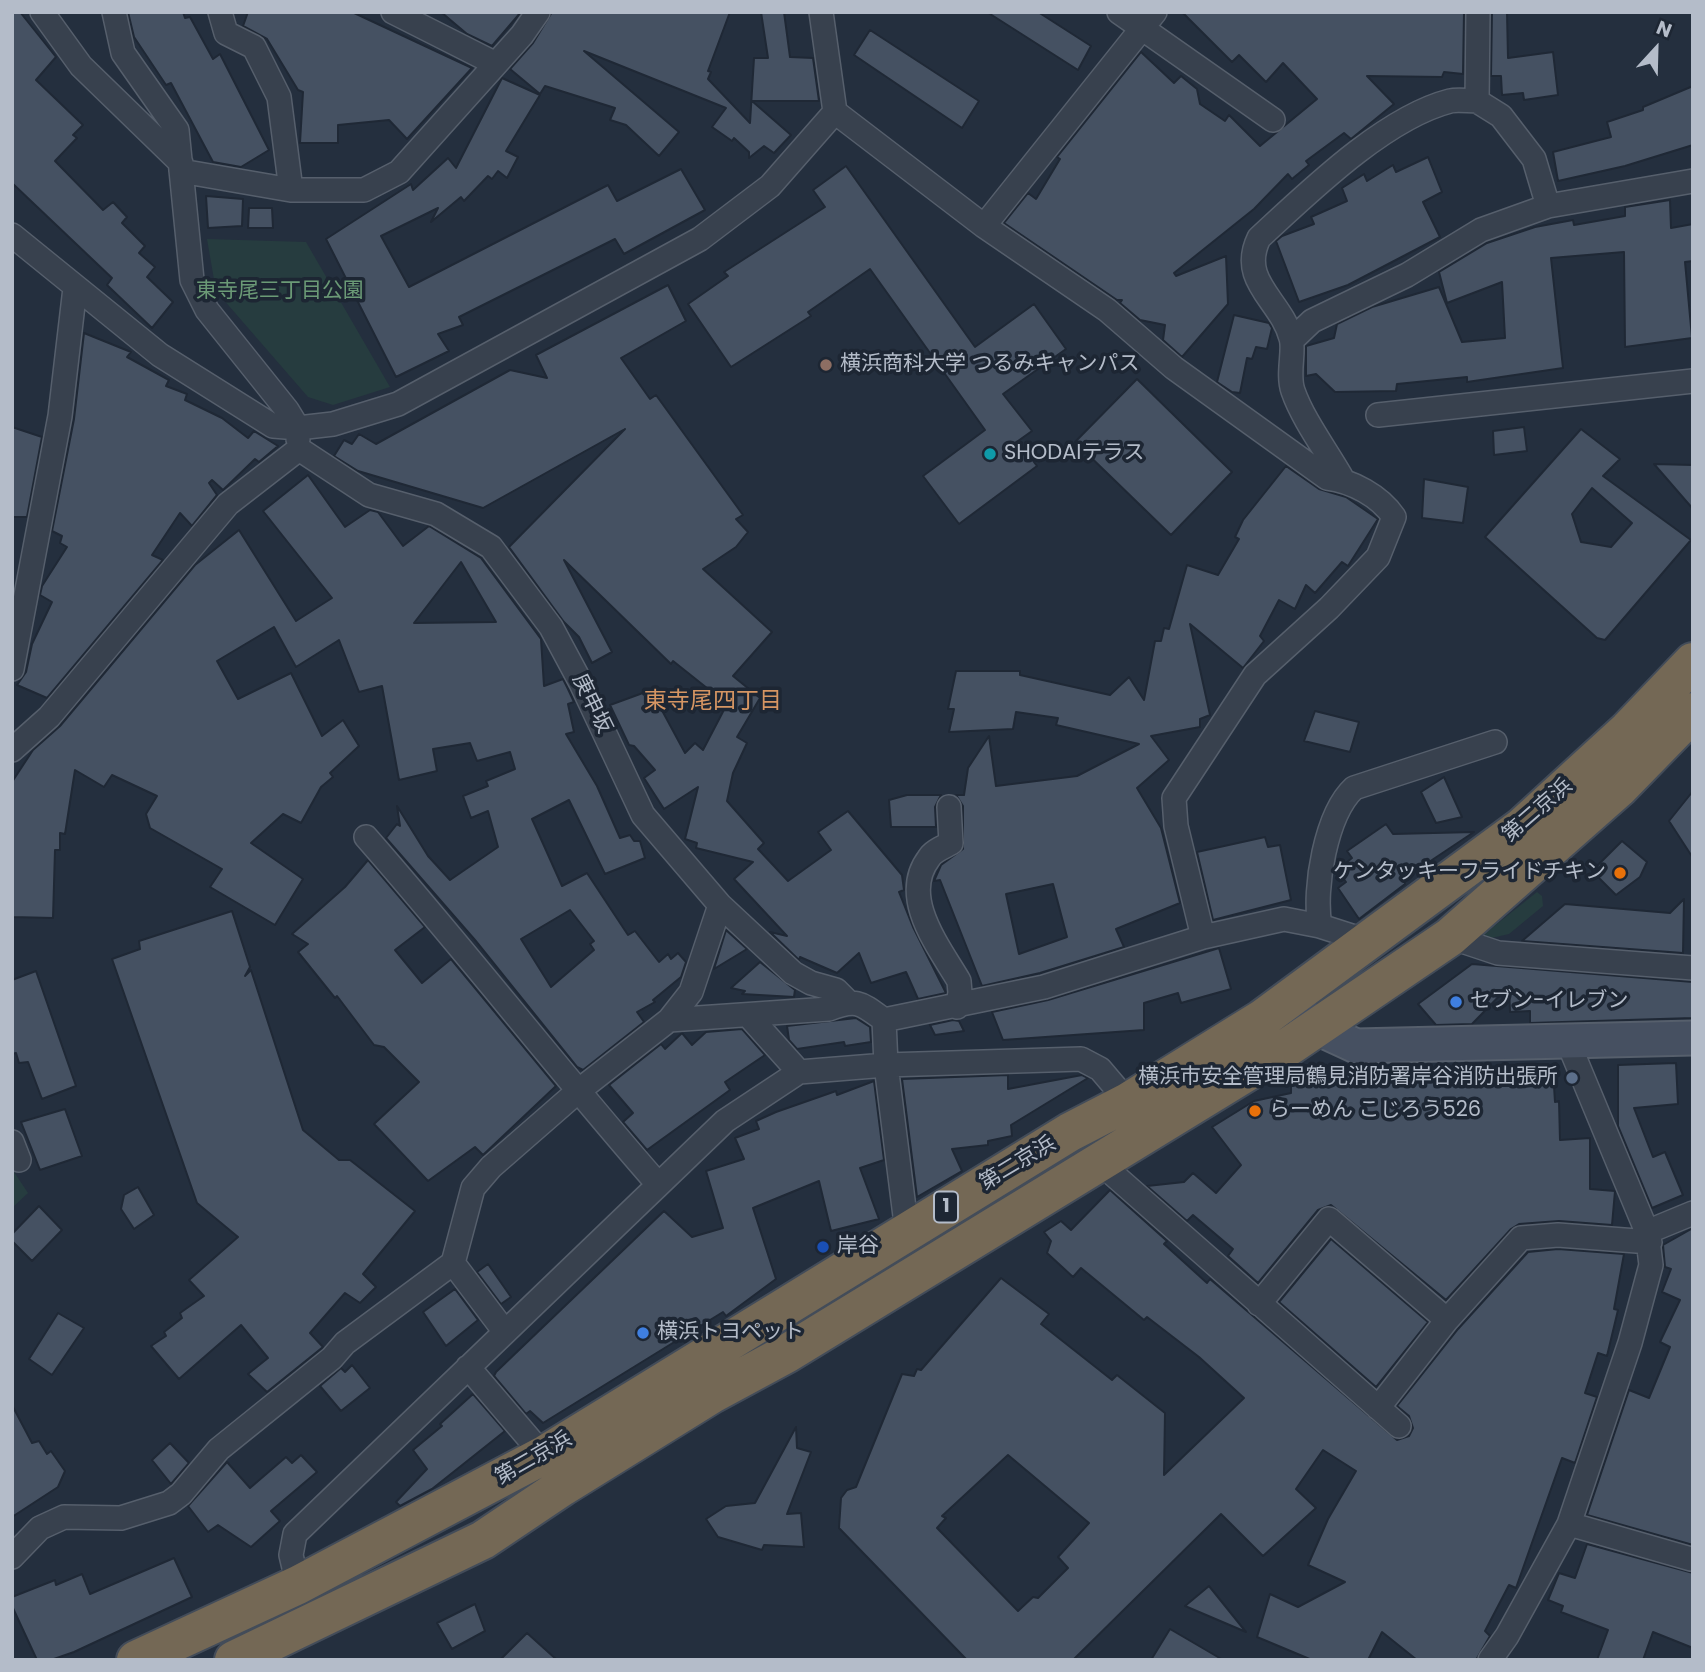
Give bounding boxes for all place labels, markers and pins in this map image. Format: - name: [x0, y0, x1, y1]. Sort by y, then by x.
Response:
- place label: 横浜商科大学 つるみキャンパス: [840, 352, 1140, 378]
- marker: 横浜商科大学 つるみキャンパス: [818, 357, 834, 373]
- place label: SHODAIテラス: [1004, 441, 1145, 467]
- marker: SHODAIテラス: [982, 446, 998, 462]
- place label: ケンタッキーフライドチキン: [1333, 860, 1606, 886]
- marker: ケンタッキーフライドチキン: [1612, 865, 1628, 881]
- place label: セブン-イレブン: [1470, 989, 1629, 1015]
- marker: セブン-イレブン: [1448, 994, 1464, 1010]
- place label: 横浜市安全管理局鶴見消防署岸谷消防出張所: [1138, 1065, 1558, 1091]
- marker: 横浜市安全管理局鶴見消防署岸谷消防出張所: [1564, 1070, 1580, 1086]
- place label: らーめん こじろう526: [1269, 1098, 1481, 1124]
- marker: らーめん こじろう526: [1247, 1103, 1263, 1119]
- place label: 岸谷: [837, 1234, 879, 1260]
- marker: 岸谷: [815, 1239, 831, 1255]
- place label: 横浜トヨペット: [657, 1320, 804, 1346]
- marker: 横浜トヨペット: [635, 1325, 651, 1341]

